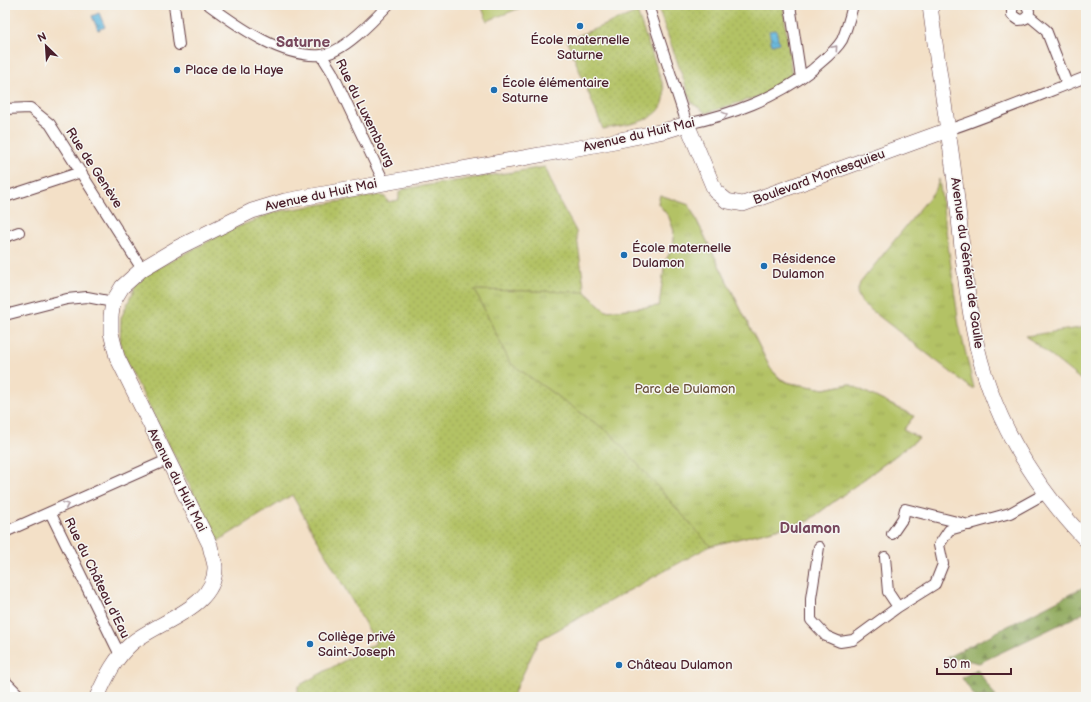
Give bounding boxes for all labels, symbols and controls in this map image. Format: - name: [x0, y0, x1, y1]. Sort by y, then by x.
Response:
- marker: École maternelle Saturne: [575, 21, 585, 31]
- north arrow: [26, 26, 66, 66]
- text: N: [35, 30, 48, 45]
- place label: École maternelle Saturne: [530, 32, 630, 63]
- district label: Saturne: [276, 33, 330, 52]
- one-way arrow: [830, 46, 837, 53]
- street label: Rue du Luxembourg: [332, 56, 398, 170]
- place label: Place de la Haye: [185, 62, 284, 78]
- marker: Place de la Haye: [172, 65, 182, 75]
- place label: École élémentaire Saturne: [502, 75, 609, 106]
- marker: École élémentaire Saturne: [489, 85, 499, 95]
- one-way arrow: [722, 111, 728, 119]
- street label: Avenue du Huit Mai: [582, 114, 696, 156]
- street label: Rue de Genève: [62, 125, 126, 211]
- street label: Boulevard Montesquieu: [751, 146, 887, 208]
- street label: Avenue du Huit Mai: [263, 175, 379, 215]
- street label: Avenue du Général de Gaulle: [947, 176, 987, 350]
- place label: École maternelle Dulamon: [632, 240, 731, 271]
- marker: École maternelle Dulamon: [619, 250, 629, 260]
- place label: Résidence Dulamon: [772, 251, 836, 282]
- marker: Résidence Dulamon: [759, 261, 769, 271]
- park label: Parc de Dulamon: [635, 381, 735, 397]
- street label: Avenue du Huit Mai: [144, 425, 210, 535]
- one-way arrow: [62, 502, 70, 510]
- street label: Rue du Château d'Eau: [61, 515, 133, 641]
- district label: Dulamon: [780, 519, 840, 538]
- place label: Collège privé Saint-Joseph: [318, 629, 396, 660]
- marker: Collège privé Saint-Joseph: [305, 639, 315, 649]
- scale bar: [937, 650, 1011, 676]
- place label: Château Dulamon: [627, 657, 733, 673]
- text: 50 m: [943, 657, 970, 672]
- marker: Château Dulamon: [614, 660, 624, 670]

